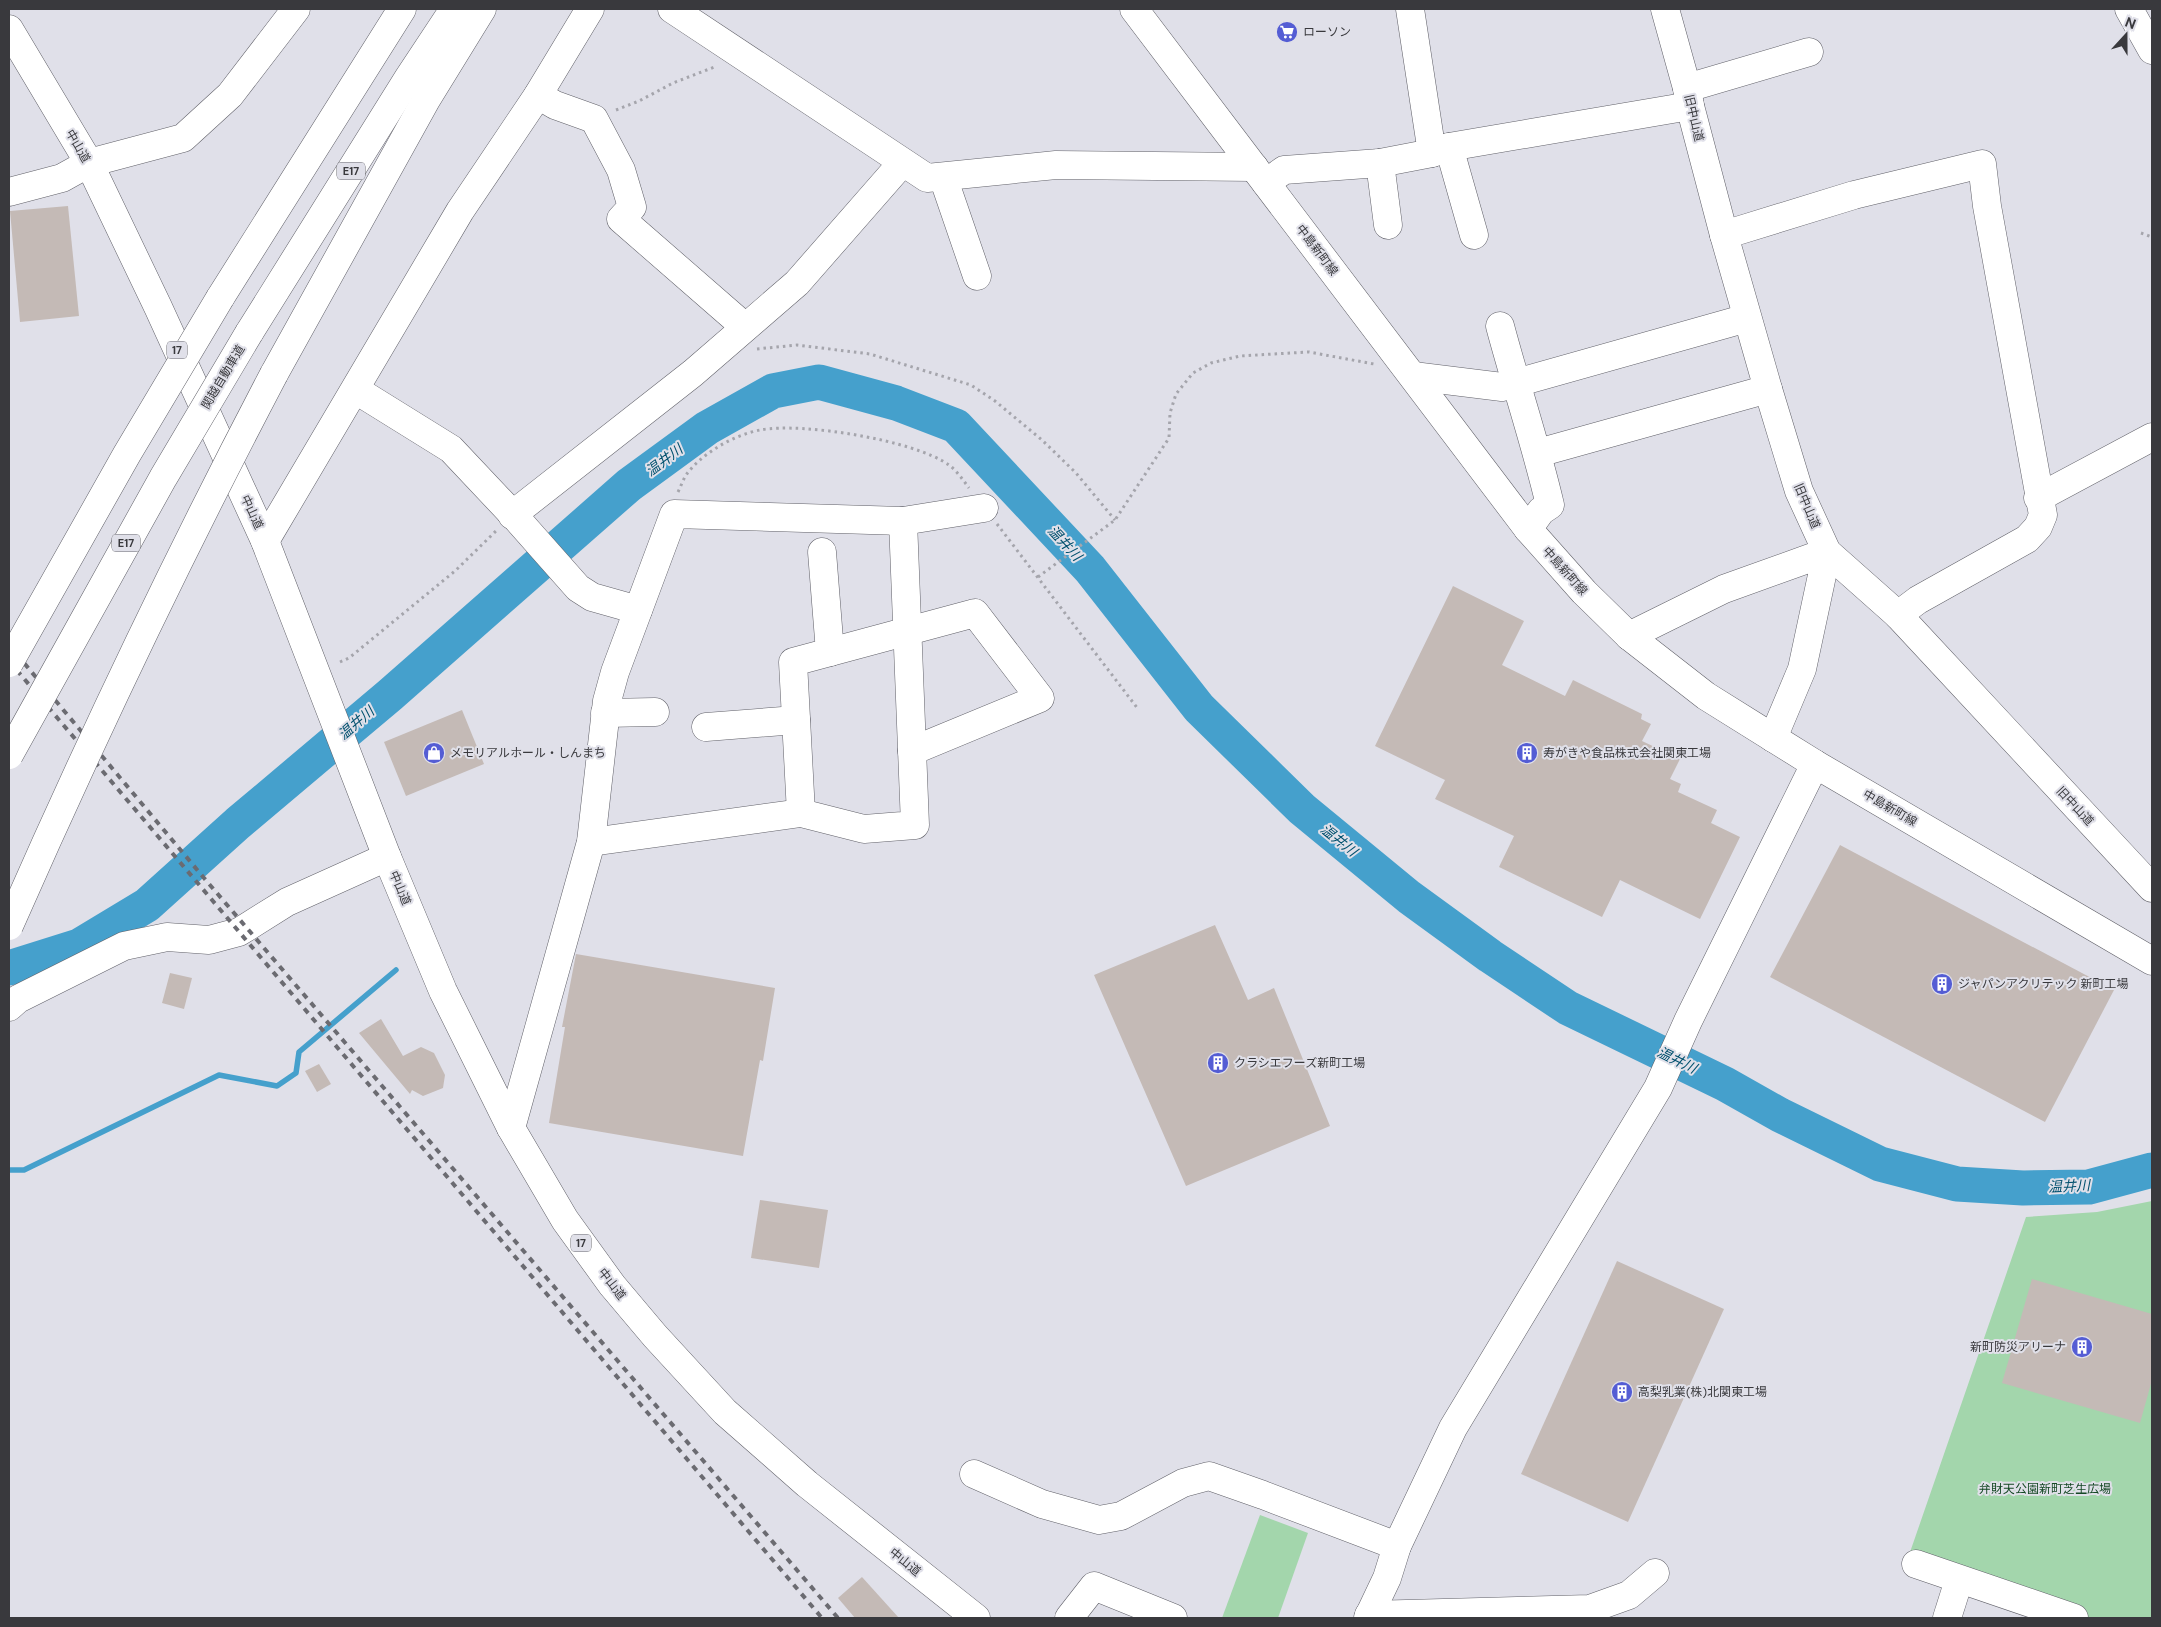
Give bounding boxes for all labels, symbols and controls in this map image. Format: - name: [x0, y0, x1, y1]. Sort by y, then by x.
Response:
- north arrow: [2101, 10, 2151, 60]
- text: N: [2123, 13, 2139, 33]
- supermarket icon: ローソン: [1275, 20, 1299, 44]
- place label: ローソン: [1303, 24, 1351, 40]
- street label: 旧中山道: [1681, 93, 1707, 143]
- street label: 中山道: [62, 126, 94, 166]
- road number: E17: [337, 162, 365, 180]
- street label: 中島新町線: [1293, 221, 1341, 279]
- road number: 17: [167, 342, 187, 358]
- street label: 関越自動車道: [198, 342, 248, 412]
- water label: 温井川: [642, 439, 688, 480]
- street label: 旧中山道: [1790, 481, 1824, 531]
- street label: 中山道: [237, 492, 267, 532]
- water label: 温井川: [1044, 522, 1087, 566]
- road number: E17: [112, 534, 140, 552]
- street label: 中島新町線: [1539, 543, 1591, 599]
- water label: 温井川: [334, 701, 379, 744]
- shop icon: メモリアルホール・しんまち: [422, 741, 446, 765]
- building icon: 寿がきや食品株式会社関東工場: [1515, 741, 1539, 765]
- place label: メモリアルホール・しんまち: [450, 745, 606, 761]
- place label: 寿がきや食品株式会社関東工場: [1543, 745, 1711, 761]
- street label: 旧中山道: [2053, 783, 2097, 829]
- street label: 中島新町線: [1860, 786, 1920, 830]
- water label: 温井川: [1317, 820, 1363, 861]
- street label: 中山道: [386, 868, 414, 908]
- building icon: ジャパンアクリテック 新町工場: [1930, 972, 1954, 996]
- place label: ジャパンアクリテック 新町工場: [1958, 976, 2129, 992]
- water label: 温井川: [1654, 1043, 1702, 1078]
- building icon: クラシエフーズ新町工場: [1206, 1051, 1230, 1075]
- place label: クラシエフーズ新町工場: [1234, 1055, 1365, 1071]
- water label: 温井川: [2048, 1176, 2092, 1196]
- road number: 17: [571, 1234, 591, 1252]
- street label: 中山道: [595, 1265, 629, 1303]
- building icon: 新町防災アリーナ: [2070, 1335, 2094, 1359]
- place label: 新町防災アリーナ: [1970, 1339, 2066, 1355]
- building icon: 高梨乳業(株)北関東工場: [1610, 1380, 1634, 1404]
- place label: 高梨乳業(株)北関東工場: [1638, 1384, 1767, 1400]
- park label: 弁財天公園新町芝生広場: [1979, 1481, 2111, 1497]
- street label: 中山道: [886, 1544, 924, 1580]

